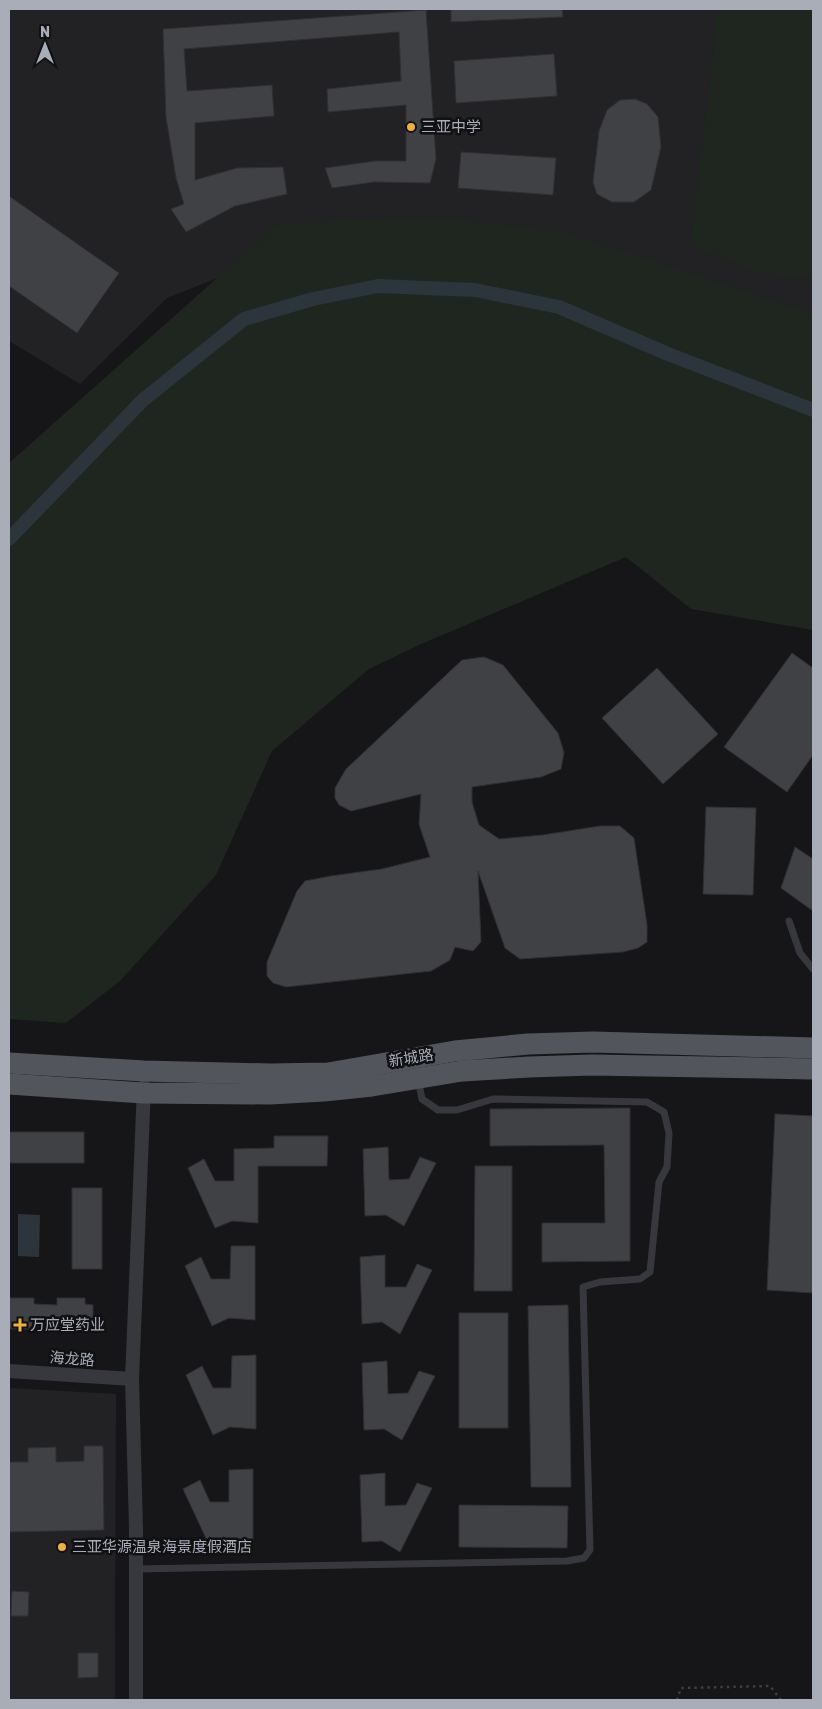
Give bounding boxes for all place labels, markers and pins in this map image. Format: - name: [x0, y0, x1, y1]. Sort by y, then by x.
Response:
- place label: 三亚中学: [421, 118, 481, 136]
- marker: 三亚中学: [405, 121, 417, 133]
- place label: 万应堂药业: [30, 1316, 105, 1334]
- marker: 万应堂药业: [14, 1319, 26, 1331]
- place label: 三亚华源温泉海景度假酒店: [72, 1538, 252, 1556]
- marker: 三亚华源温泉海景度假酒店: [56, 1541, 68, 1553]

